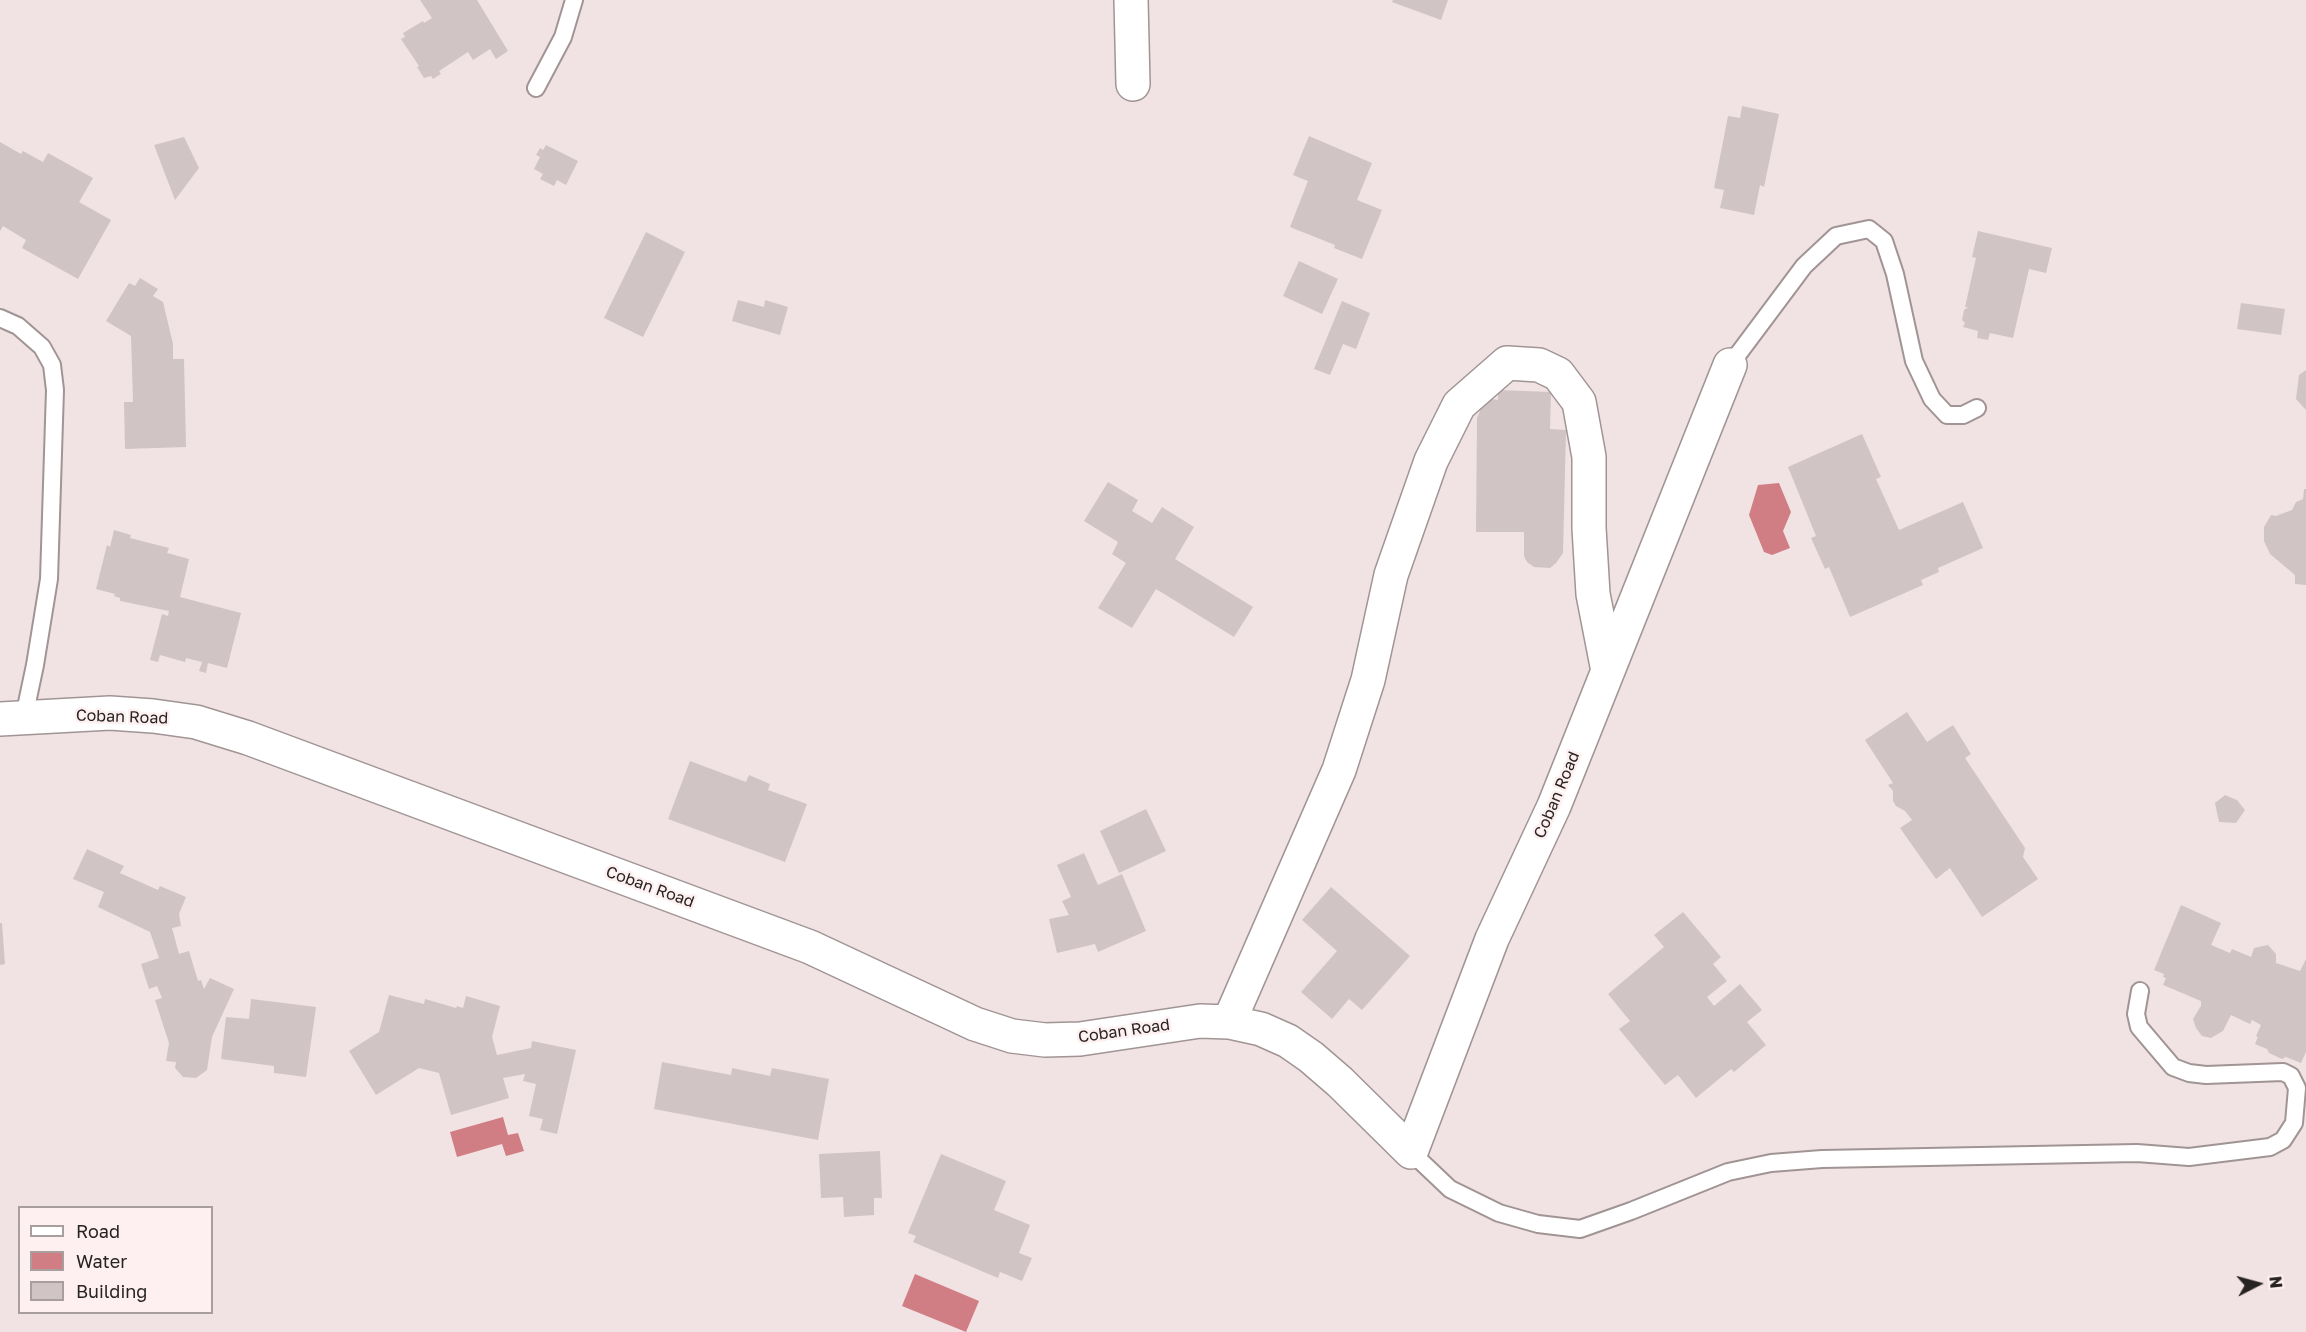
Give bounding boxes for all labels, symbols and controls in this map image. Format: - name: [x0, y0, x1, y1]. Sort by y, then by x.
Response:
- street label: Coban Road: [75, 706, 169, 728]
- street label: Coban Road: [1530, 749, 1584, 841]
- street label: Coban Road: [603, 862, 697, 912]
- street label: Coban Road: [1077, 1015, 1171, 1047]
- legend: [18, 1206, 213, 1314]
- text: Road: [76, 1220, 120, 1242]
- text: Water: [76, 1250, 127, 1272]
- north arrow: [2228, 1254, 2288, 1314]
- text: N: [2265, 1275, 2286, 1289]
- text: Building: [76, 1280, 147, 1302]

